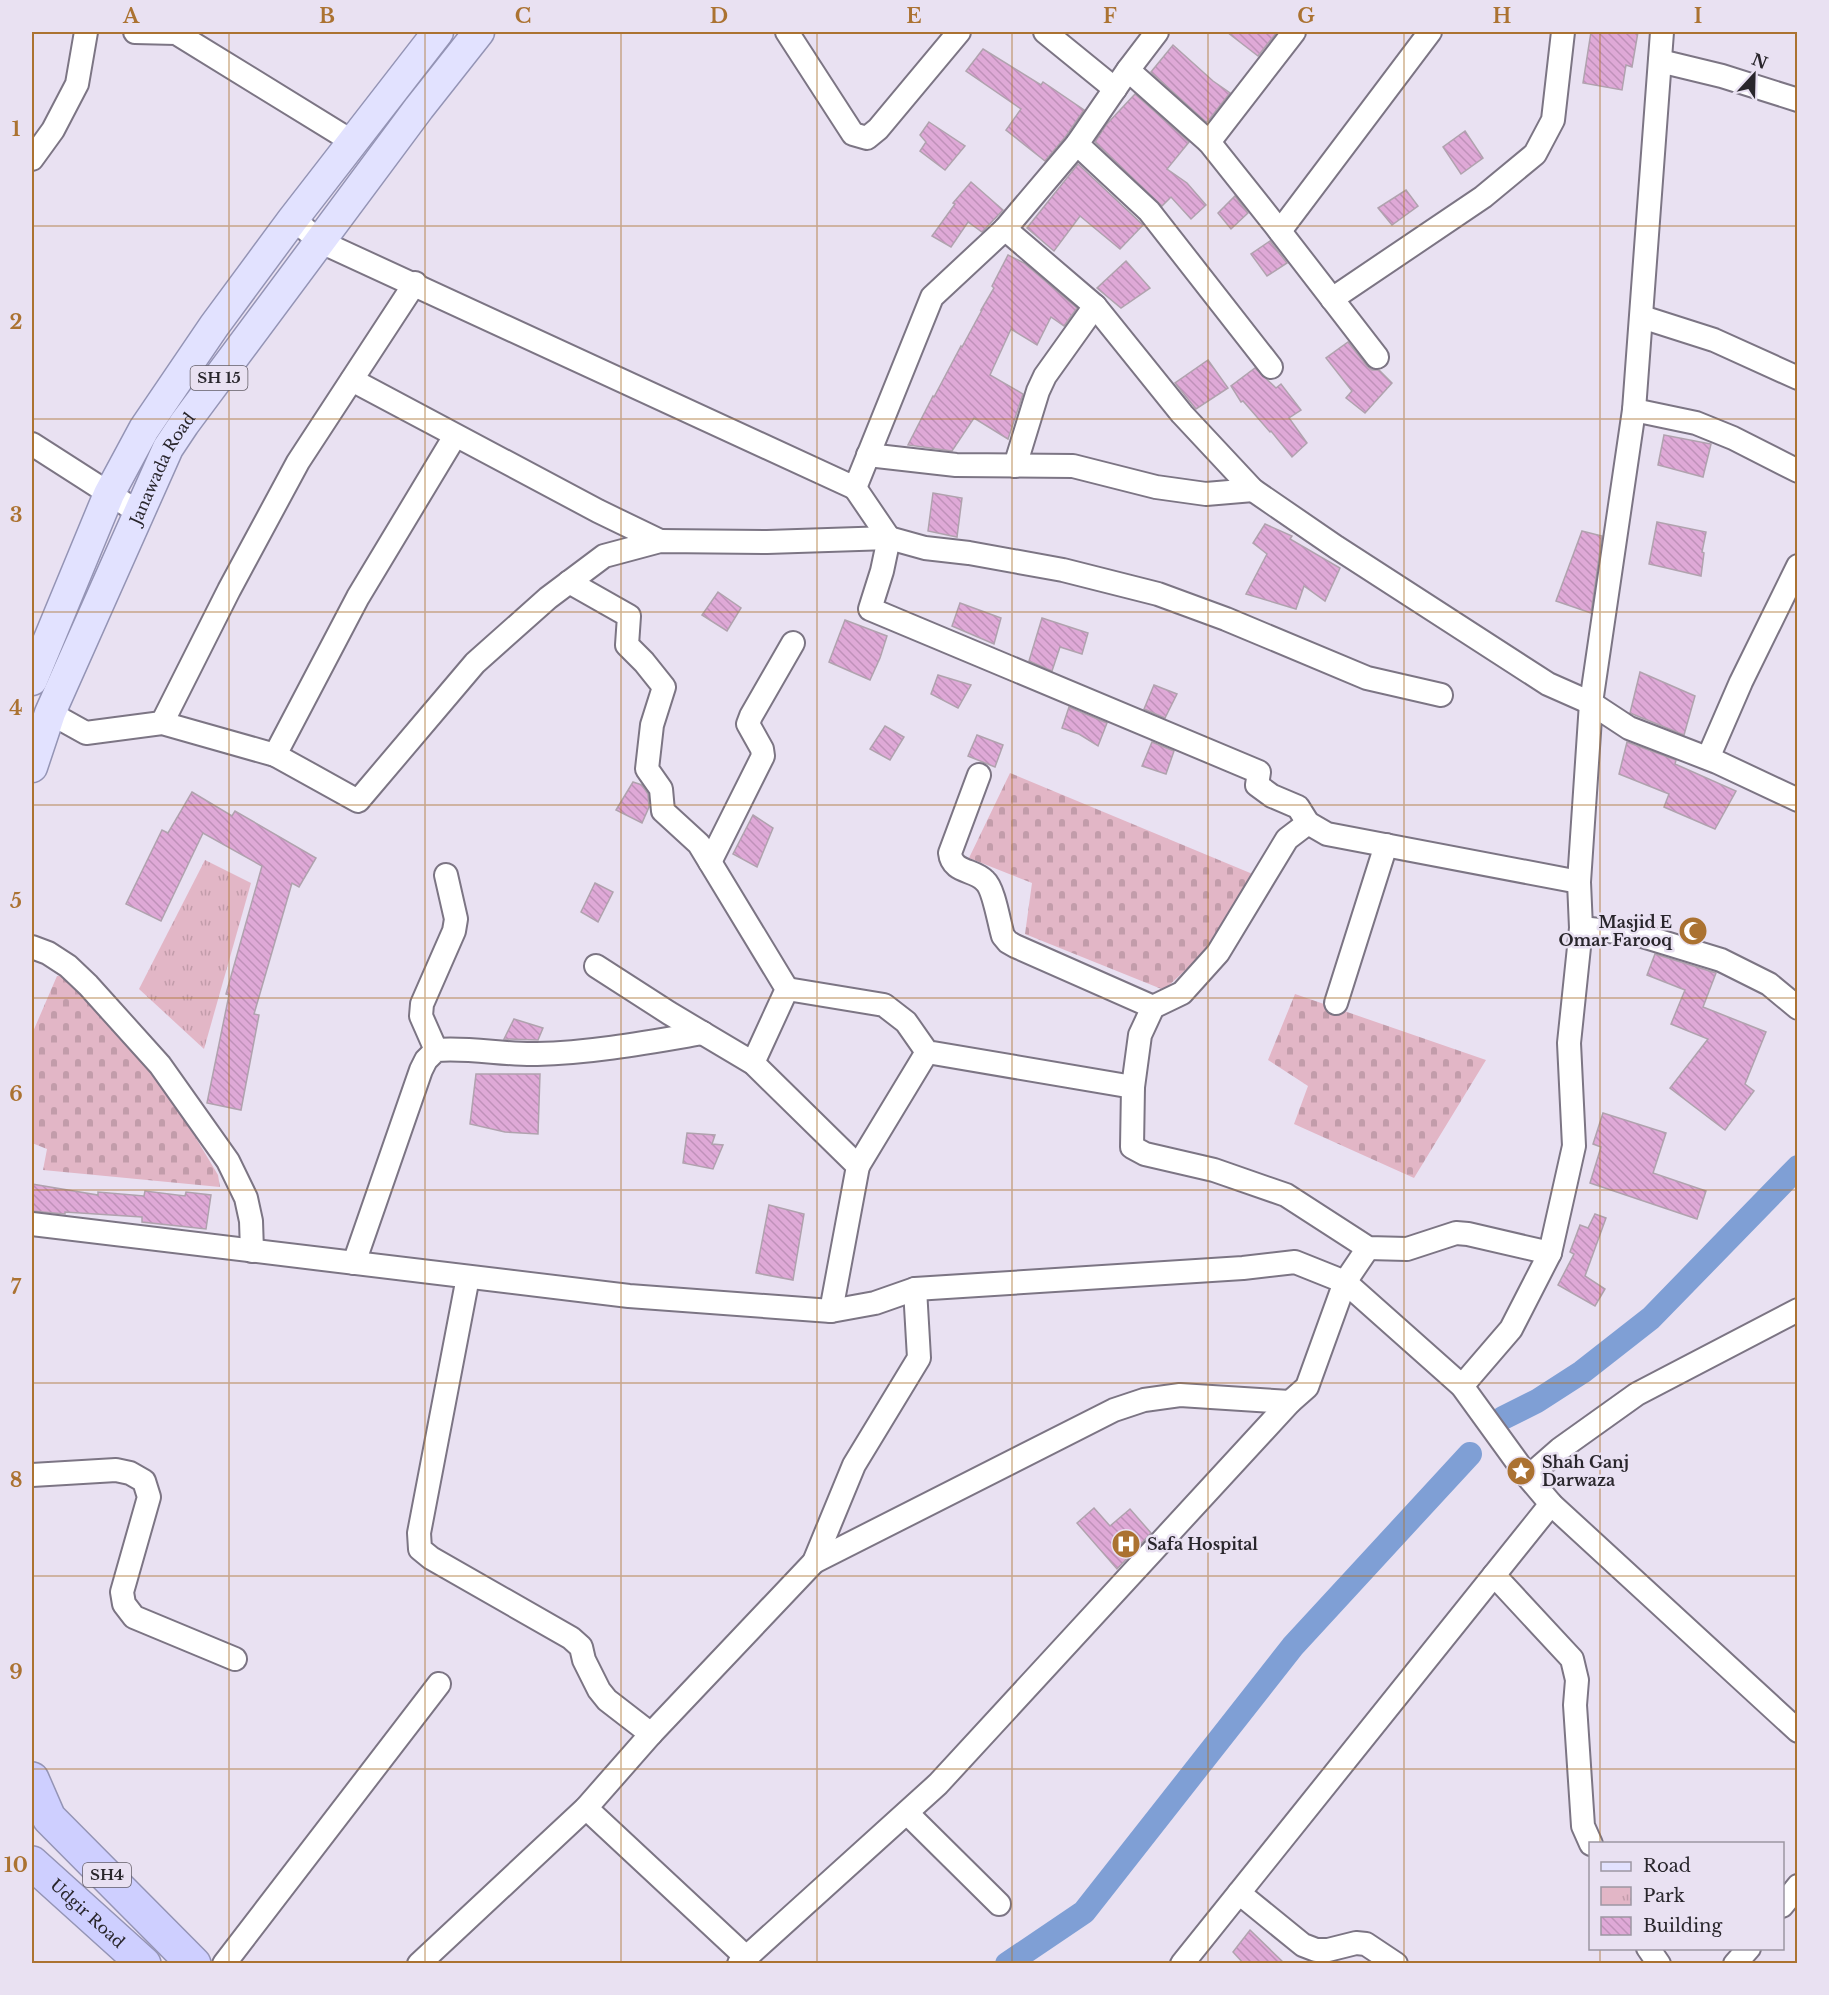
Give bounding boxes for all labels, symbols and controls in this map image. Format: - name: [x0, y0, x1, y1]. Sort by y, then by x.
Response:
- text: A: [122, 4, 140, 28]
- text: B: [319, 4, 335, 28]
- text: C: [515, 4, 531, 28]
- text: D: [710, 4, 728, 28]
- text: E: [906, 4, 922, 28]
- text: F: [1103, 4, 1117, 28]
- text: G: [1297, 4, 1315, 28]
- text: H: [1493, 4, 1512, 28]
- text: I: [1694, 4, 1702, 28]
- north arrow: [1724, 45, 1784, 105]
- text: N: [1749, 49, 1770, 73]
- text: 1: [12, 117, 21, 141]
- text: 2: [9, 310, 23, 334]
- road number: SH 15: [190, 366, 248, 390]
- street label: Janawada Road: [124, 408, 199, 529]
- text: 3: [10, 503, 22, 527]
- text: 4: [9, 696, 23, 720]
- text: 5: [10, 889, 22, 913]
- place label: Masjid E Omar Farooq: [1559, 912, 1672, 950]
- mosque icon: Masjid E Omar Farooq: [1677, 915, 1709, 947]
- text: 6: [9, 1082, 23, 1106]
- text: 7: [11, 1275, 22, 1299]
- place label: Shah Ganj Darwaza: [1542, 1452, 1629, 1490]
- place icon: Shah Ganj Darwaza: [1505, 1455, 1537, 1487]
- text: 8: [10, 1468, 22, 1492]
- hospital icon: Safa Hospital: [1110, 1528, 1142, 1560]
- place label: Safa Hospital: [1147, 1534, 1258, 1554]
- text: 9: [9, 1660, 23, 1684]
- legend: [1589, 1842, 1784, 1950]
- text: 10: [4, 1853, 28, 1877]
- text: Road: [1643, 1855, 1691, 1877]
- road number: SH4: [83, 1863, 131, 1887]
- street label: Udgir Road: [46, 1874, 129, 1952]
- text: Park: [1643, 1885, 1685, 1907]
- text: Building: [1643, 1915, 1722, 1937]

